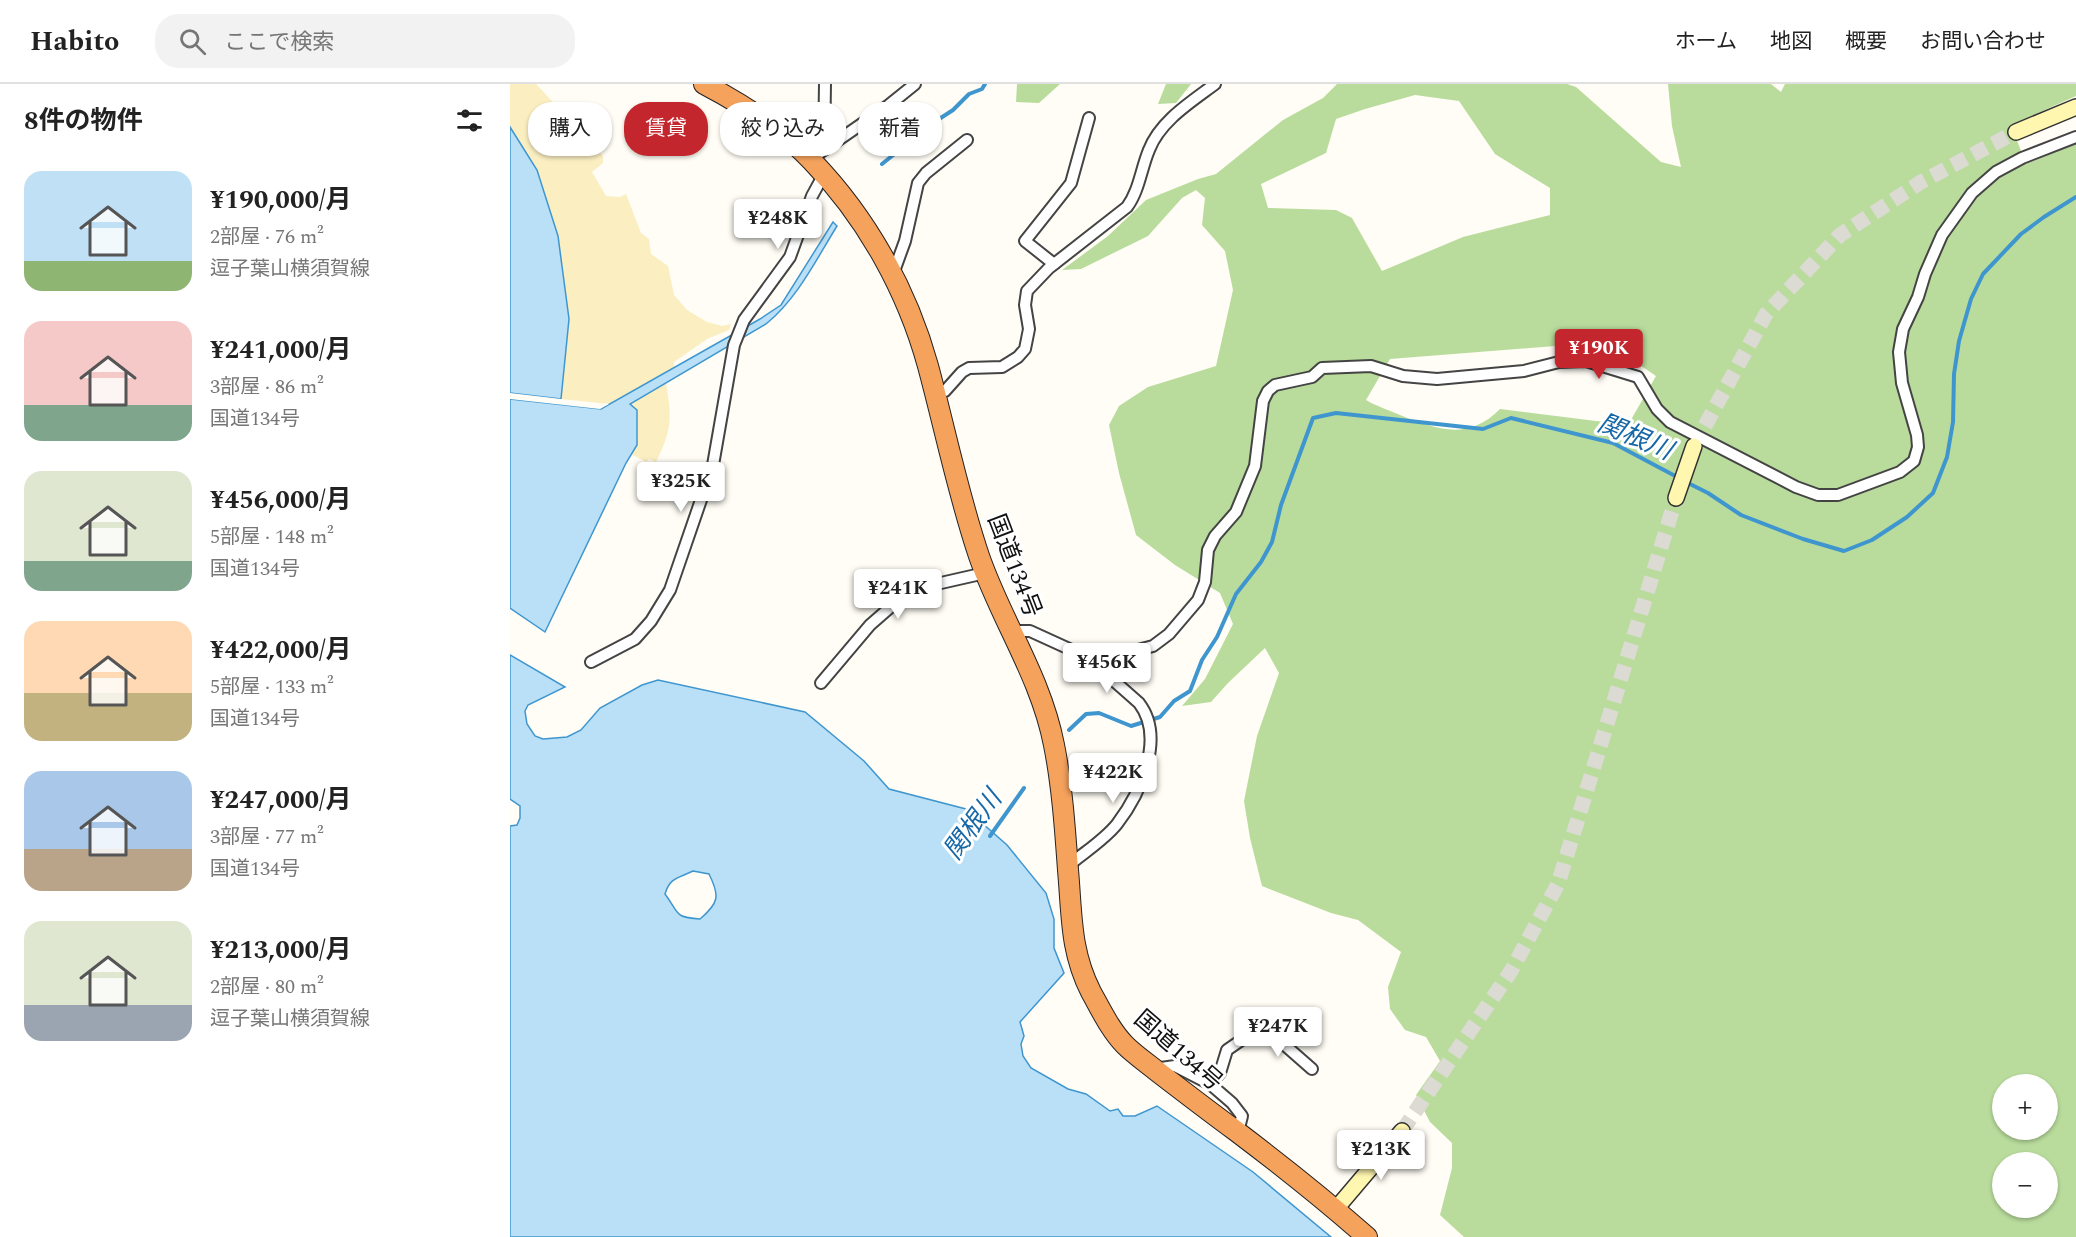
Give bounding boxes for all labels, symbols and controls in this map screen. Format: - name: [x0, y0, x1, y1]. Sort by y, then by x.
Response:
- search box: [155, 14, 575, 68]
- text: Habito: [30, 20, 119, 63]
- icon: search: [176, 25, 209, 58]
- text: ここで検索: [224, 26, 334, 59]
- text: ホーム: [1675, 26, 1737, 58]
- text: 地図: [1770, 26, 1812, 58]
- text: 概要: [1845, 26, 1887, 58]
- text: お問い合わせ: [1920, 26, 2046, 58]
- text: 8件の物件: [24, 101, 143, 141]
- chip: 購入: [528, 102, 612, 156]
- chip: 賃貸: [624, 102, 708, 156]
- chip: 絞り込み: [720, 102, 846, 156]
- chip: 新着: [858, 102, 942, 156]
- icon: filters: [453, 104, 486, 137]
- text: ¥190,000/月: [210, 180, 352, 220]
- icon: home: [72, 195, 144, 267]
- pin: ¥248K: [736, 199, 820, 250]
- text: ¥248K: [748, 203, 808, 233]
- text: 2部屋 · 76 m²: [210, 222, 324, 252]
- text: 逗子葉山横須賀線: [210, 254, 370, 284]
- pin: ¥190K: [1557, 329, 1641, 380]
- text: ¥241,000/月: [210, 330, 352, 370]
- text: ¥190K: [1569, 333, 1629, 363]
- icon: home: [72, 345, 144, 417]
- text: 3部屋 · 86 m²: [210, 372, 324, 402]
- water label: 関根川: [1591, 403, 1681, 472]
- text: 国道134号: [210, 404, 300, 434]
- pin: ¥325K: [639, 462, 723, 513]
- text: ¥325K: [651, 466, 711, 496]
- text: ¥456,000/月: [210, 480, 352, 520]
- icon: home: [72, 495, 144, 567]
- street label: 国道134号: [978, 509, 1050, 623]
- text: 5部屋 · 148 m²: [210, 522, 334, 552]
- text: 国道134号: [210, 554, 300, 584]
- pin: ¥241K: [856, 569, 940, 620]
- text: ¥241K: [868, 573, 928, 603]
- text: ¥422,000/月: [210, 630, 352, 670]
- pin: ¥456K: [1065, 643, 1149, 694]
- icon: home: [72, 645, 144, 717]
- text: ¥456K: [1077, 647, 1137, 677]
- text: 5部屋 · 133 m²: [210, 672, 334, 702]
- text: 国道134号: [210, 704, 300, 734]
- pin: ¥422K: [1071, 753, 1155, 804]
- text: ¥422K: [1083, 757, 1143, 787]
- water label: 関根川: [934, 779, 1014, 868]
- text: ¥247,000/月: [210, 780, 352, 820]
- icon: home: [72, 795, 144, 867]
- text: 3部屋 · 77 m²: [210, 822, 324, 852]
- text: 国道134号: [210, 854, 300, 884]
- text: ¥213,000/月: [210, 930, 352, 970]
- icon: home: [72, 945, 144, 1017]
- text: 2部屋 · 80 m²: [210, 972, 324, 1002]
- street label: 国道134号: [1125, 1002, 1231, 1100]
- text: 逗子葉山横須賀線: [210, 1004, 370, 1034]
- pin: ¥247K: [1236, 1007, 1320, 1058]
- text: ¥247K: [1248, 1011, 1308, 1041]
- map controls: [1992, 1074, 2058, 1218]
- button: +: [1992, 1074, 2058, 1140]
- pin: ¥213K: [1339, 1130, 1423, 1181]
- text: ¥213K: [1351, 1134, 1411, 1164]
- button: −: [1992, 1152, 2058, 1218]

